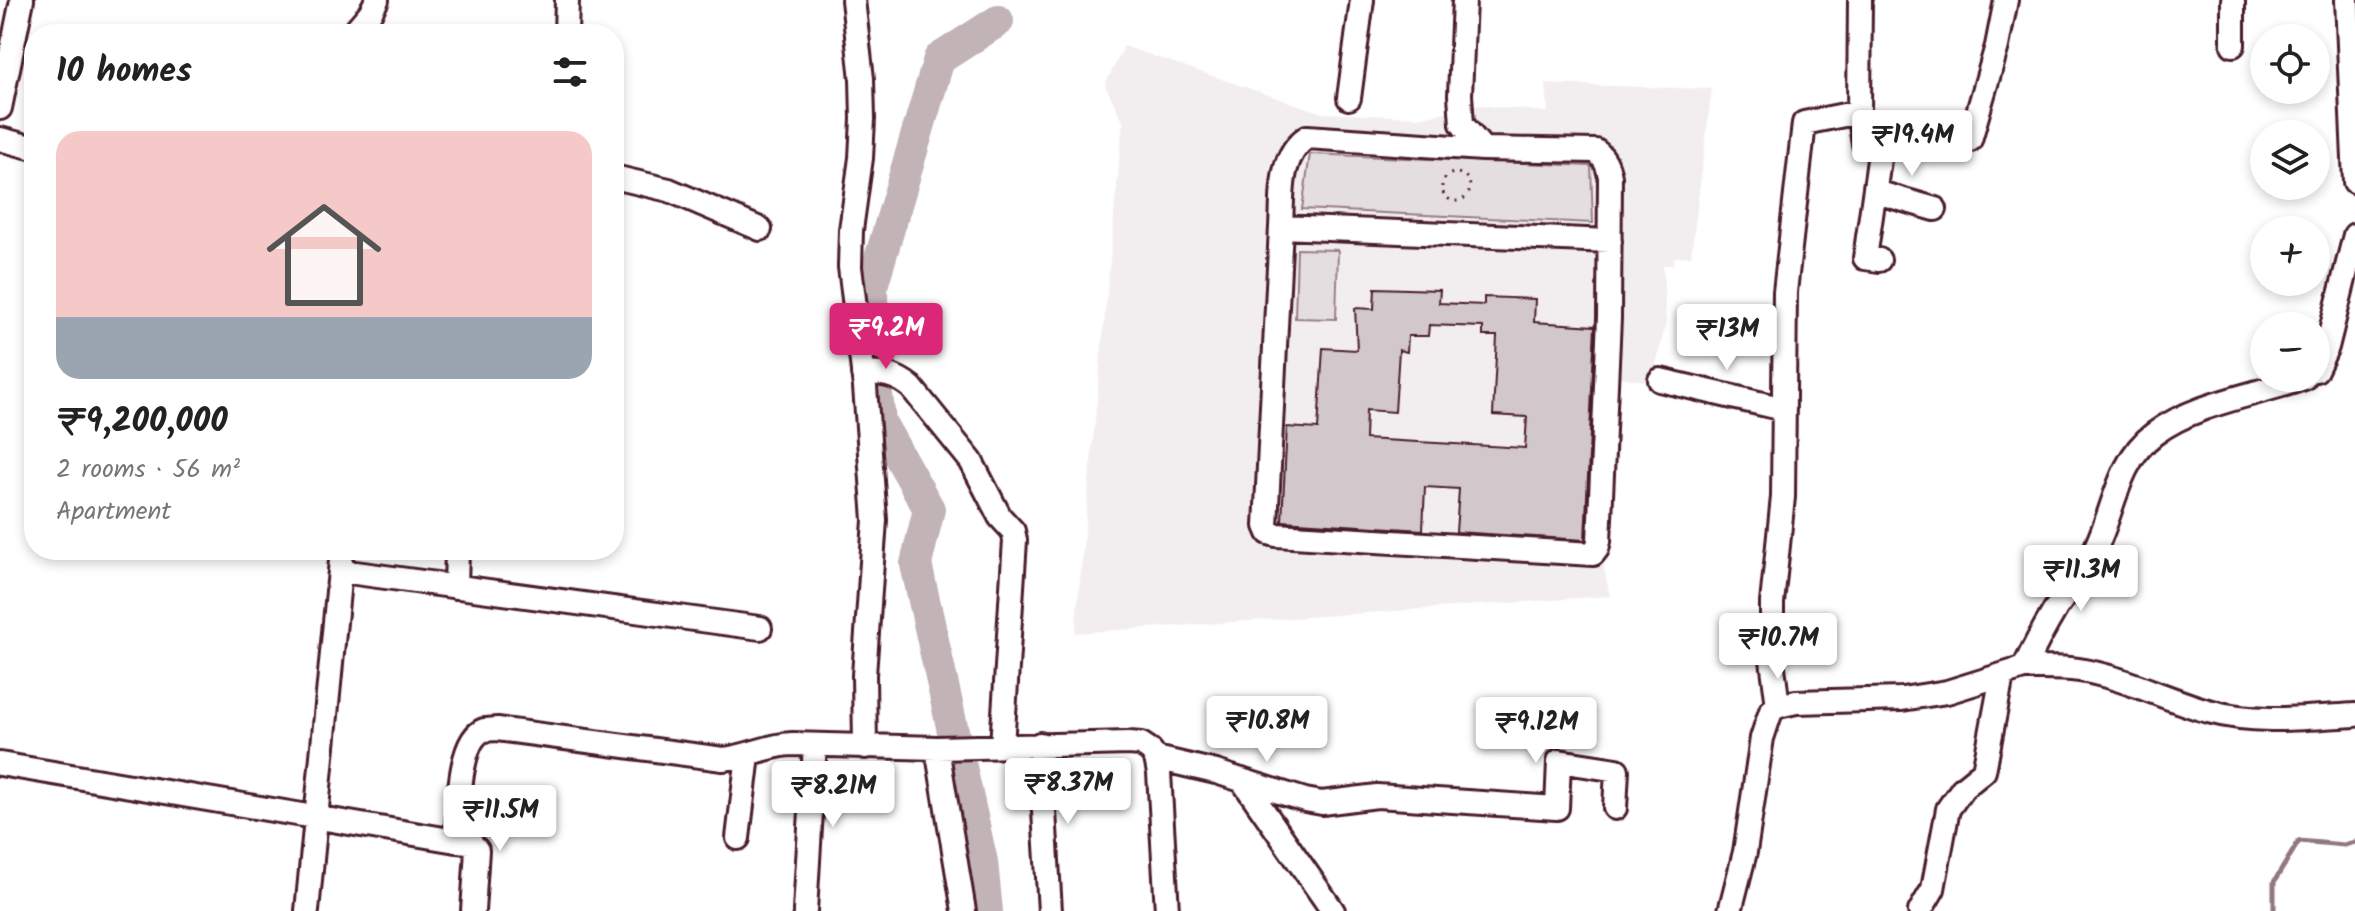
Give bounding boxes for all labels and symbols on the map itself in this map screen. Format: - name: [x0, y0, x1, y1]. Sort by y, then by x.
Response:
- pin: ₹19.4M: [1847, 110, 1977, 178]
- pin: ₹9.2M: [830, 303, 942, 371]
- pin: ₹13M: [1680, 304, 1774, 372]
- pin: ₹11.3M: [2016, 545, 2146, 613]
- pin: ₹10.7M: [1713, 613, 1843, 681]
- pin: ₹10.8M: [1202, 696, 1332, 764]
- pin: ₹9.12M: [1471, 697, 1601, 765]
- pin: ₹8.37M: [1003, 758, 1133, 826]
- pin: ₹8.21M: [768, 761, 898, 829]
- pin: ₹11.5M: [435, 785, 565, 853]

